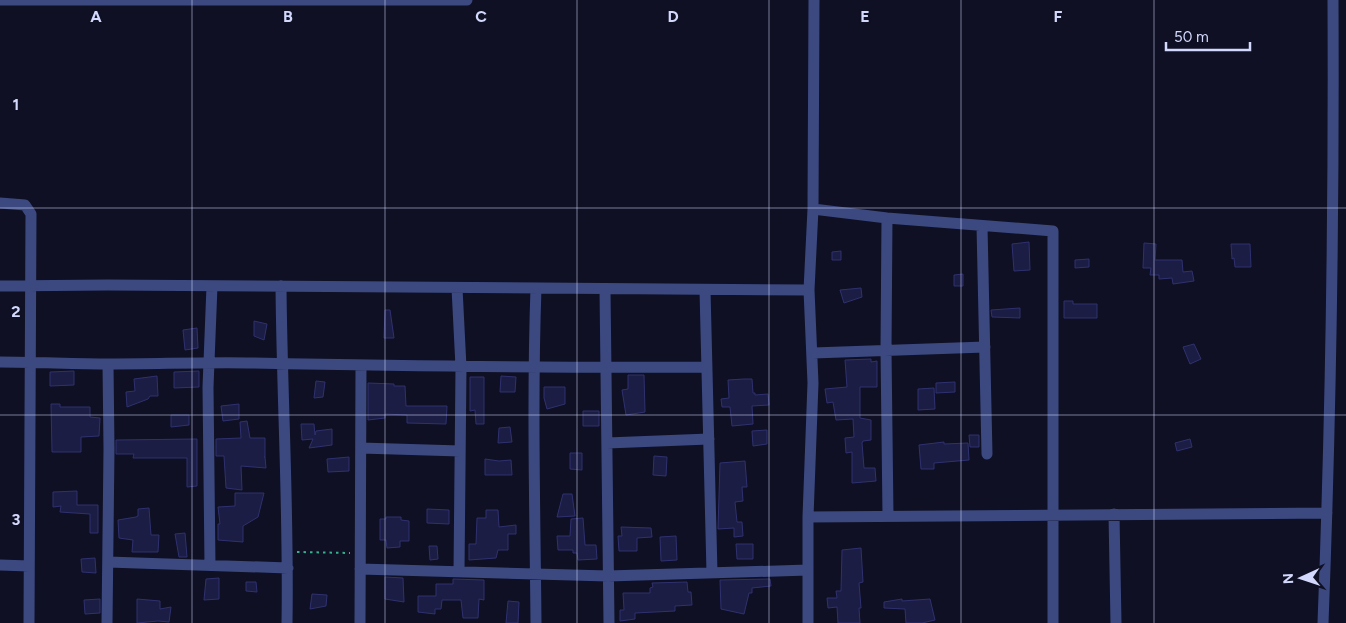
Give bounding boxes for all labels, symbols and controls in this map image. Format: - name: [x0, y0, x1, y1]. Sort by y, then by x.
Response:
- text: A: [90, 7, 102, 26]
- text: B: [283, 7, 293, 26]
- text: C: [475, 7, 487, 26]
- text: D: [667, 7, 679, 26]
- text: E: [860, 7, 870, 26]
- text: F: [1054, 7, 1063, 26]
- scale bar: [1166, 20, 1250, 52]
- text: 50 m: [1174, 28, 1209, 46]
- text: 1: [13, 95, 19, 114]
- text: 2: [11, 302, 21, 321]
- text: 3: [12, 510, 21, 529]
- north arrow: [1276, 553, 1326, 603]
- text: N: [1280, 573, 1297, 585]

